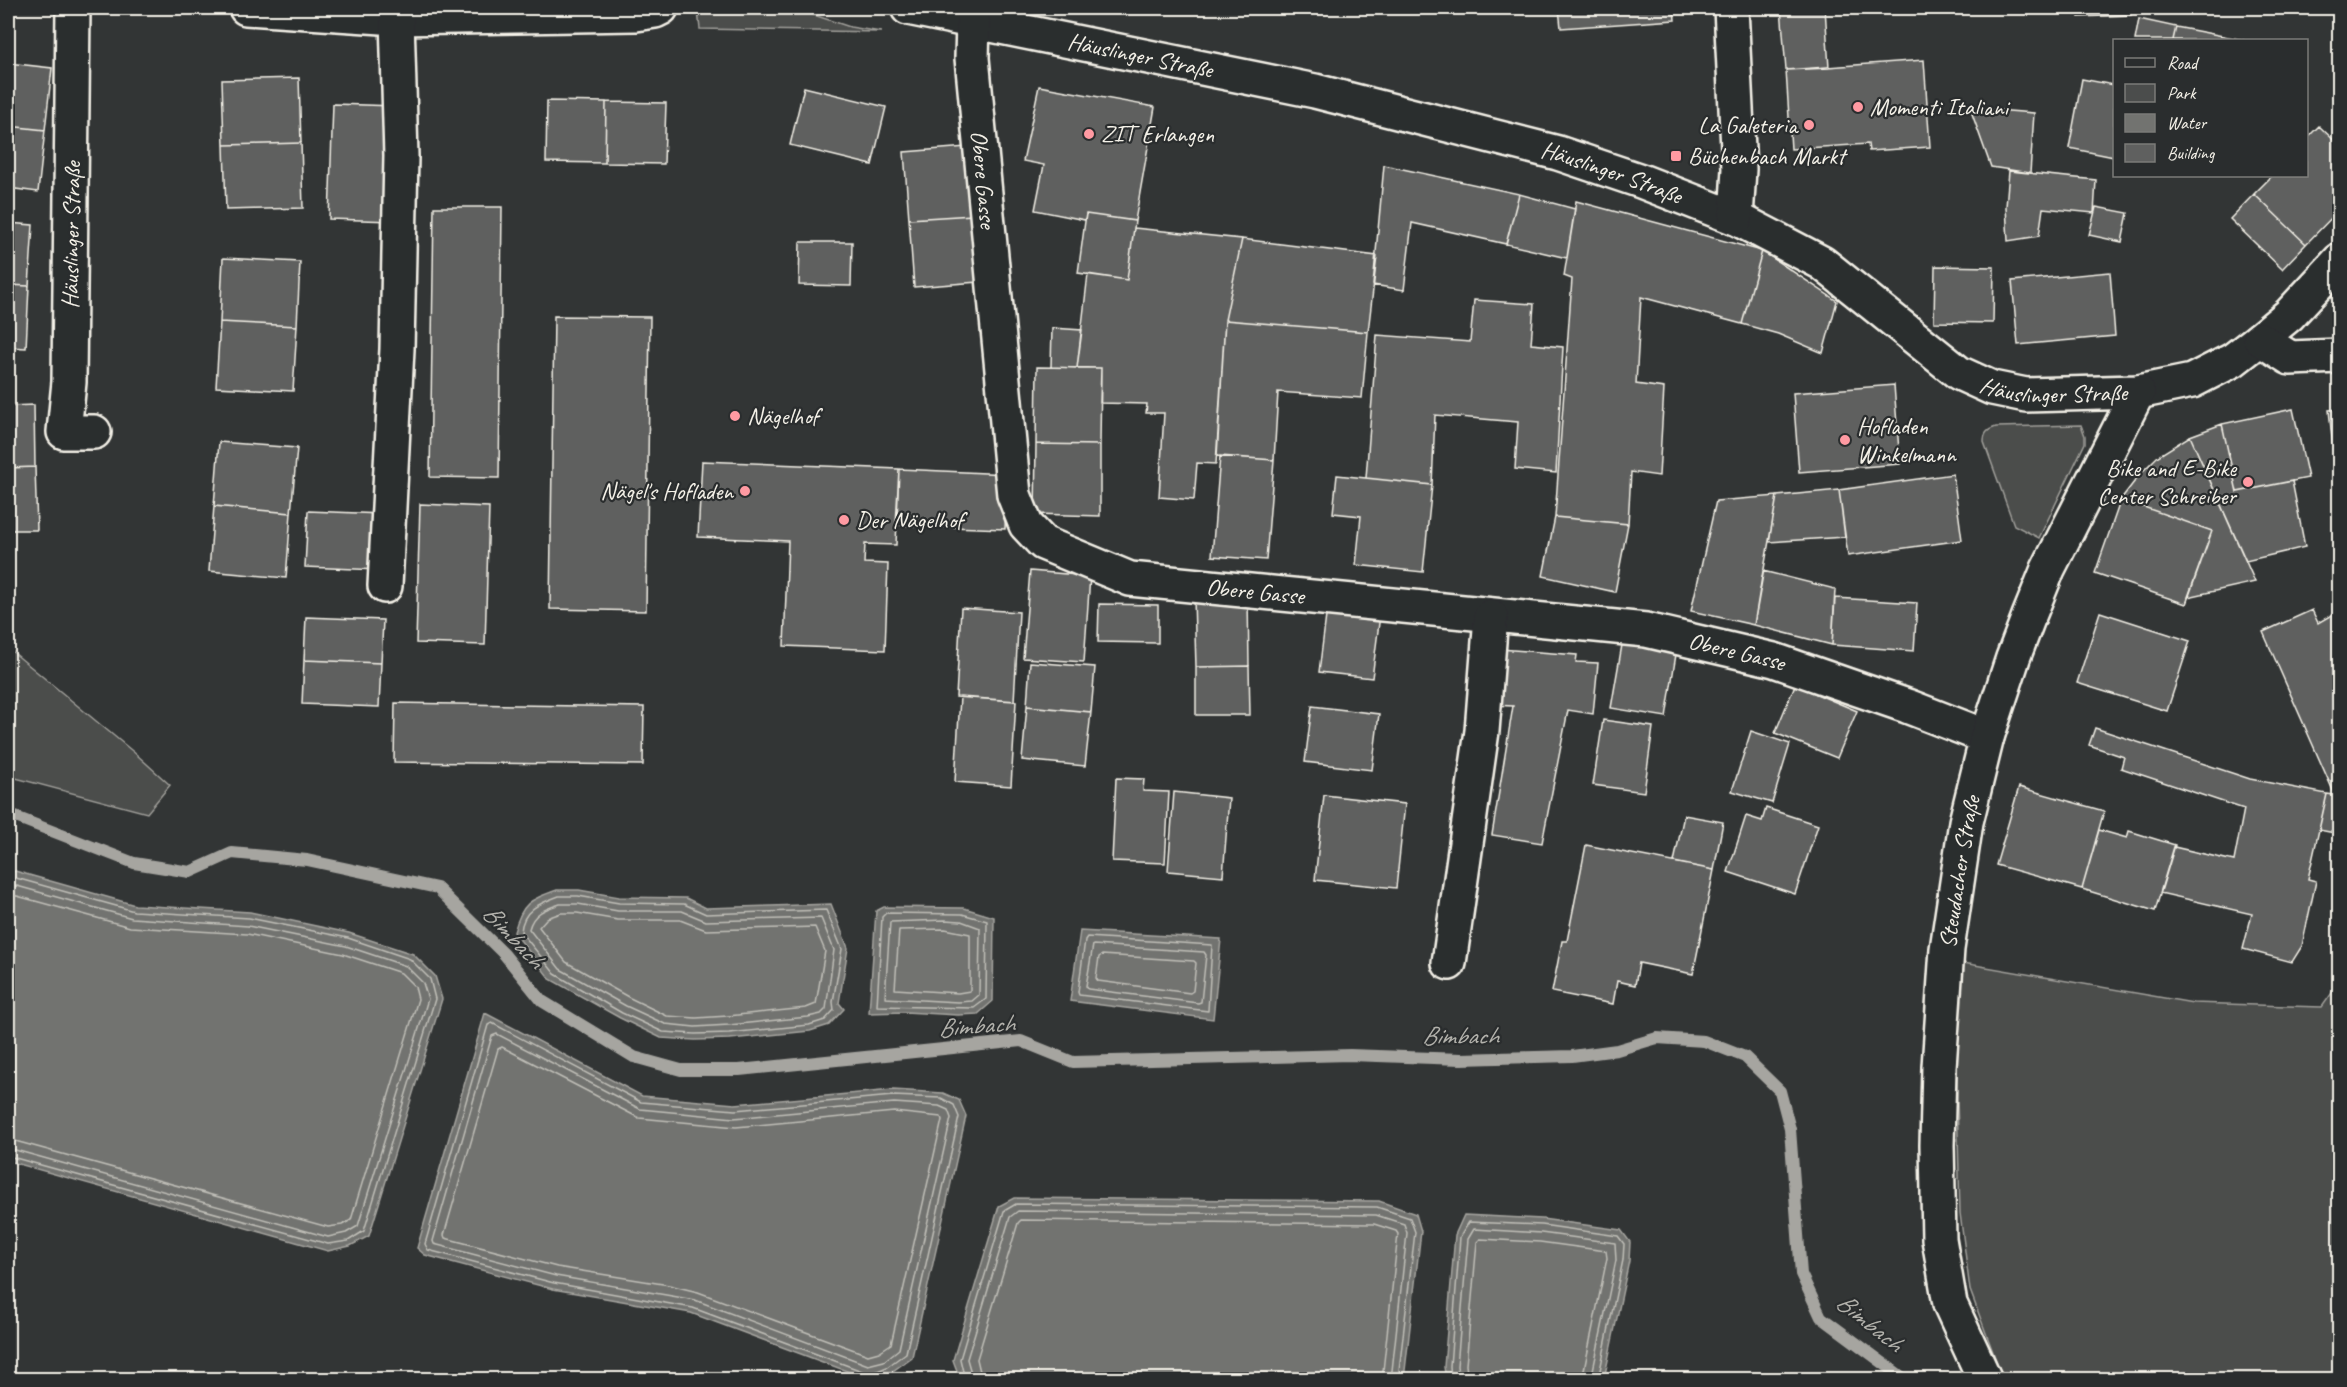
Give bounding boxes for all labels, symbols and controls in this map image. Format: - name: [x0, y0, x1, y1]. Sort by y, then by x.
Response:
- street label: Häuslinger Straße: [1065, 26, 1218, 85]
- legend: [2113, 39, 2308, 177]
- text: Road: [2167, 52, 2200, 74]
- text: Park: [2167, 82, 2197, 104]
- place label: Momenti Italiani: [1870, 92, 2010, 122]
- marker: Momenti Italiani: [1851, 100, 1865, 114]
- place label: La Galeteria: [1698, 110, 1799, 140]
- text: Water: [2167, 112, 2208, 134]
- marker: La Galeteria: [1802, 118, 1816, 132]
- place label: ZIT Erlangen: [1101, 119, 1214, 149]
- marker: ZIT Erlangen: [1082, 127, 1096, 141]
- street label: Obere Gasse: [964, 129, 1004, 232]
- street label: Häuslinger Straße: [1538, 134, 1688, 211]
- place label: Büchenbach Markt: [1688, 141, 1848, 171]
- text: Building: [2167, 142, 2216, 164]
- marker: Büchenbach Markt: [1669, 149, 1683, 163]
- street label: Häuslinger Straße: [55, 159, 87, 309]
- street label: Häuslinger Straße: [1975, 370, 2130, 410]
- place label: Nägelhof: [747, 401, 824, 431]
- marker: Nägelhof: [728, 409, 742, 423]
- place label: Hofladen Winkelmann: [1857, 411, 1957, 469]
- marker: Hofladen Winkelmann: [1838, 433, 1852, 447]
- place label: Bike and E-Bike Center Schreiber: [2097, 453, 2238, 511]
- marker: Bike and E-Bike Center Schreiber: [2241, 475, 2255, 489]
- place label: Nägel's Hofladen: [600, 476, 734, 506]
- marker: Nägel's Hofladen: [738, 484, 752, 498]
- place label: Der Nägelhof: [856, 505, 968, 535]
- marker: Der Nägelhof: [837, 513, 851, 527]
- street label: Obere Gasse: [1205, 572, 1308, 611]
- street label: Obere Gasse: [1686, 625, 1791, 678]
- street label: Steudacher Straße: [1932, 791, 1987, 950]
- water label: Bimbach: [475, 897, 553, 977]
- water label: Bimbach: [937, 1006, 1017, 1045]
- water label: Bimbach: [1422, 1019, 1500, 1052]
- water label: Bimbach: [1829, 1285, 1911, 1361]

